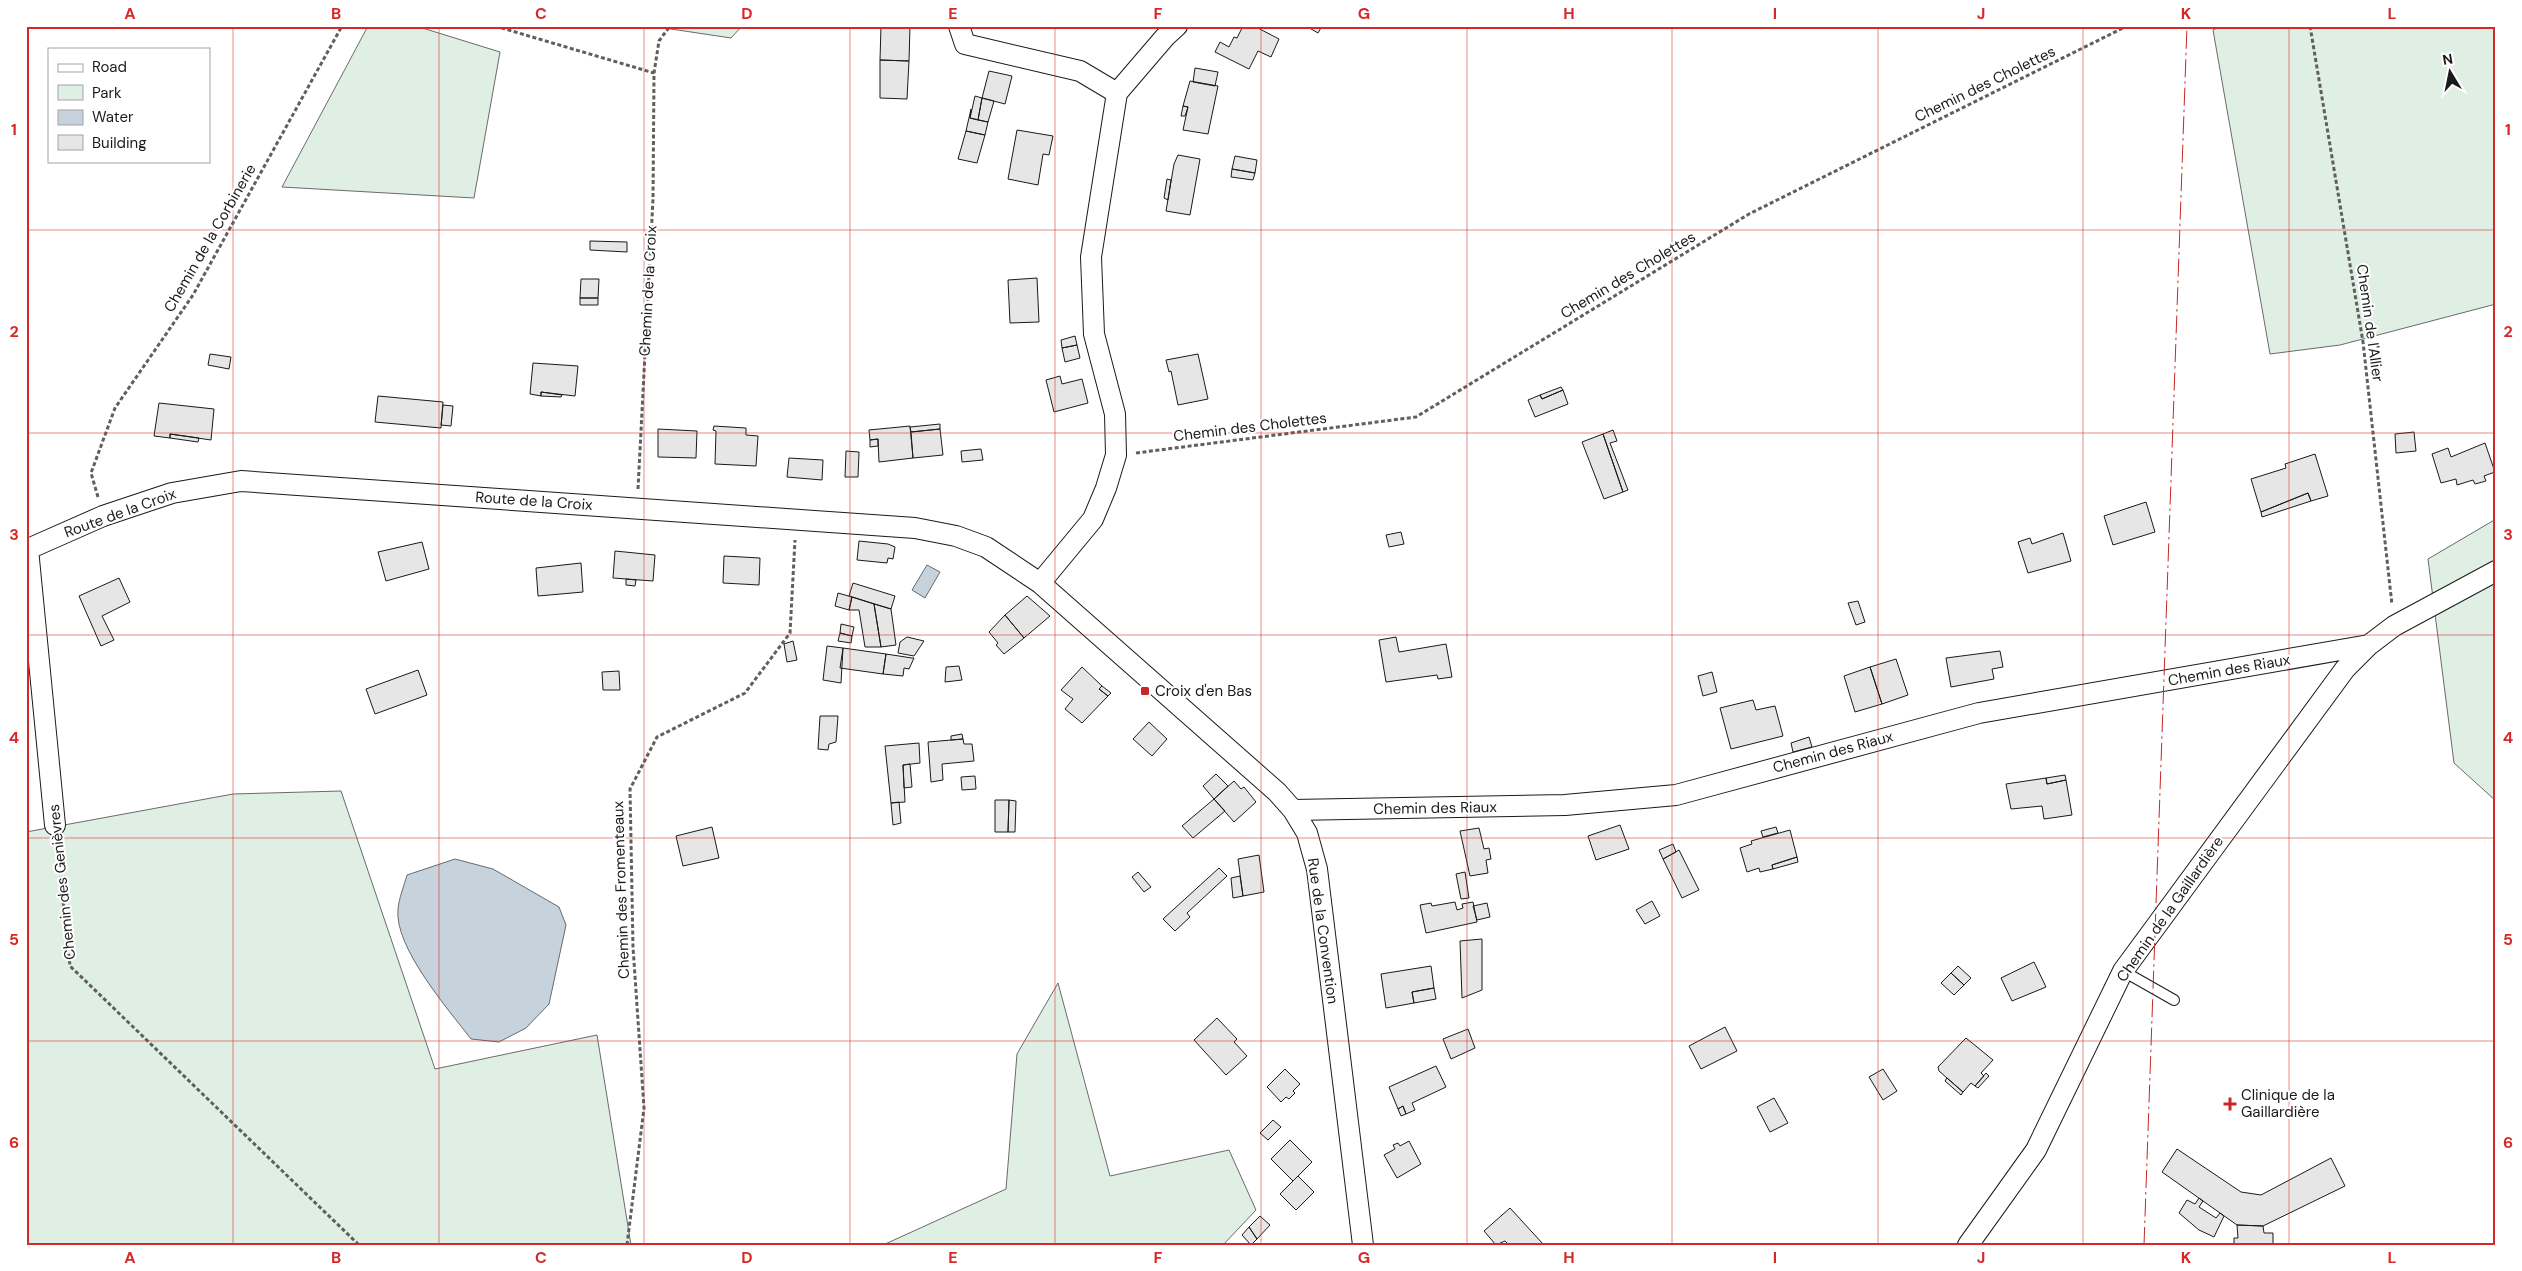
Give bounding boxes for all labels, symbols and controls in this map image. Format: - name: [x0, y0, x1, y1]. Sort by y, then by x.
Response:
- text: A: [124, 3, 136, 24]
- text: B: [331, 3, 341, 24]
- text: C: [535, 3, 547, 24]
- text: D: [741, 3, 753, 24]
- text: E: [948, 3, 958, 24]
- text: F: [1154, 3, 1163, 24]
- text: G: [1358, 3, 1370, 24]
- text: H: [1563, 3, 1575, 24]
- text: I: [1773, 3, 1777, 24]
- text: J: [1977, 3, 1985, 24]
- text: K: [2181, 3, 2192, 24]
- text: L: [2388, 3, 2397, 24]
- street label: Chemin des Cholettes: [1911, 41, 2059, 127]
- legend: [48, 48, 210, 162]
- north arrow: [2424, 48, 2474, 98]
- text: N: [2441, 49, 2454, 69]
- text: Road: [92, 57, 127, 77]
- text: Park: [92, 83, 122, 103]
- text: Water: [92, 107, 134, 127]
- text: 1: [11, 119, 17, 140]
- text: 1: [2505, 119, 2511, 140]
- text: Building: [92, 133, 147, 153]
- street label: Chemin de la Corbinerie: [159, 160, 261, 316]
- street label: Chemin de la Croix: [635, 225, 661, 357]
- street label: Chemin des Cholettes: [1557, 227, 1699, 323]
- street label: Chemin de l'Allier: [2352, 263, 2388, 384]
- text: 2: [9, 321, 19, 342]
- text: 2: [2503, 321, 2513, 342]
- street label: Chemin des Cholettes: [1172, 408, 1328, 446]
- street label: Route de la Croix: [61, 483, 179, 542]
- street label: Route de la Croix: [475, 487, 594, 515]
- text: 3: [9, 524, 19, 545]
- text: 3: [2503, 524, 2513, 545]
- street label: Chemin des Riaux: [2166, 649, 2292, 691]
- place label: Croix d'en Bas: [1155, 681, 1252, 701]
- marker: Croix d'en Bas: [1139, 685, 1151, 697]
- street label: Chemin des Riaux: [1771, 726, 1896, 778]
- text: 4: [9, 727, 19, 748]
- text: 4: [2503, 727, 2513, 748]
- street label: Chemin des Riaux: [1373, 797, 1498, 819]
- street label: Chemin des Fromenteaux: [608, 800, 634, 979]
- street label: Chemin des Genièvres: [44, 803, 80, 961]
- street label: Chemin de la Gaillardière: [2112, 832, 2228, 986]
- street label: Rue de la Convention: [1303, 857, 1343, 1005]
- text: 5: [9, 929, 19, 950]
- text: 5: [2503, 929, 2513, 950]
- place label: Clinique de la Gaillardière: [2241, 1085, 2335, 1122]
- marker: Clinique de la Gaillardière: [2223, 1097, 2237, 1111]
- text: 6: [9, 1132, 19, 1153]
- text: 6: [2503, 1132, 2513, 1153]
- text: A: [124, 1247, 136, 1268]
- text: B: [331, 1247, 341, 1268]
- text: C: [535, 1247, 547, 1268]
- text: D: [741, 1247, 753, 1268]
- text: E: [948, 1247, 958, 1268]
- text: F: [1154, 1247, 1163, 1268]
- text: G: [1358, 1247, 1370, 1268]
- text: H: [1563, 1247, 1575, 1268]
- text: I: [1773, 1247, 1777, 1268]
- text: J: [1977, 1247, 1985, 1268]
- text: K: [2181, 1247, 2192, 1268]
- text: L: [2388, 1247, 2397, 1268]

